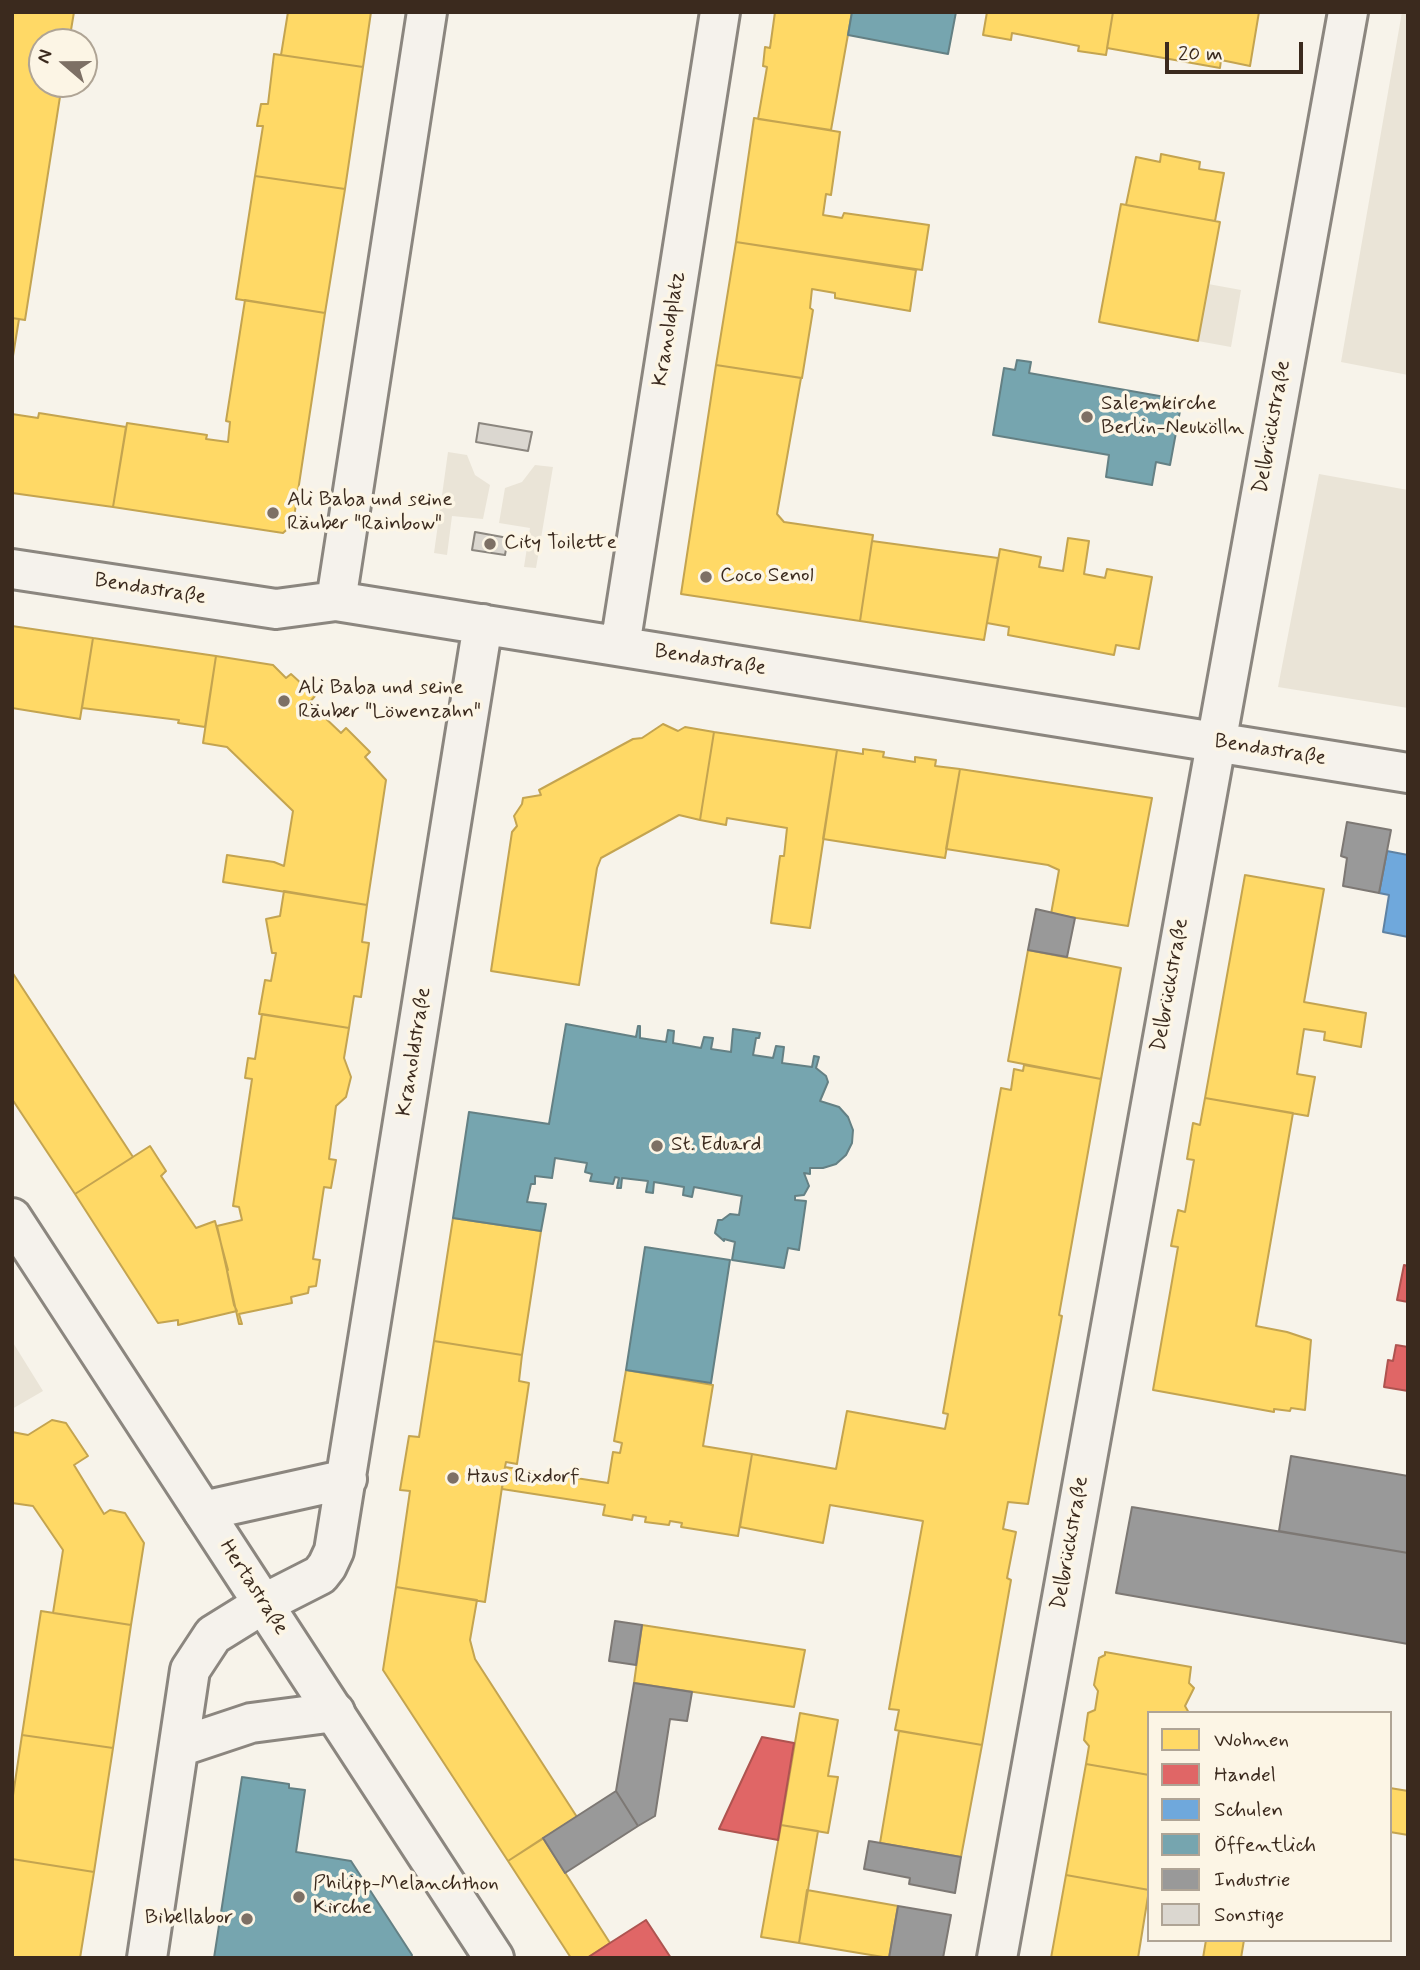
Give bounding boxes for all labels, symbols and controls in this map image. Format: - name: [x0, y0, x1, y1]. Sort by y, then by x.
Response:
- north arrow: [28, 28, 98, 98]
- scale bar: [1168, 28, 1306, 72]
- text: 20 m: [1178, 40, 1223, 68]
- text: N: [31, 46, 59, 67]
- street label: Kranoldplatz: [648, 270, 692, 388]
- street label: Delbrückstraße: [1249, 358, 1297, 496]
- place label: Salemkirche Berlin-Neukölln: [1101, 392, 1244, 442]
- marker: Salemkirche Berlin-Neukölln: [1079, 409, 1095, 425]
- place label: Ali Baba und seine Räuber "Rainbow": [287, 488, 452, 538]
- marker: Ali Baba und seine Räuber "Rainbow": [265, 505, 281, 521]
- place label: City Toilette: [504, 531, 617, 557]
- marker: City Toilette: [482, 536, 498, 552]
- place label: Coco Senol: [720, 564, 814, 590]
- street label: Bendastraße: [92, 569, 208, 611]
- marker: Coco Senol: [698, 569, 714, 585]
- street label: Bendastraße: [652, 640, 768, 682]
- place label: Ali Baba und seine Räuber "Löwenzahn": [298, 676, 481, 726]
- marker: Ali Baba und seine Räuber "Löwenzahn": [276, 693, 292, 709]
- street label: Bendastraße: [1212, 730, 1328, 772]
- street label: Delbrückstraße: [1147, 916, 1195, 1054]
- street label: Kranoldstraße: [392, 986, 438, 1118]
- place label: St. Eduard: [671, 1133, 762, 1159]
- marker: St. Eduard: [649, 1138, 665, 1154]
- place label: Haus Rixdorf: [467, 1465, 580, 1491]
- marker: Haus Rixdorf: [445, 1470, 461, 1486]
- street label: Delbrückstraße: [1047, 1474, 1095, 1612]
- street label: Hertastraße: [213, 1536, 293, 1640]
- legend: [1147, 1711, 1392, 1942]
- text: Wohnen: [1214, 1726, 1289, 1754]
- text: Handel: [1214, 1761, 1276, 1789]
- text: Schulen: [1214, 1796, 1283, 1824]
- text: Öffentlich: [1214, 1831, 1316, 1859]
- text: Industrie: [1214, 1866, 1290, 1894]
- place label: Philipp-Melanchthon Kirche: [313, 1872, 499, 1922]
- marker: Philipp-Melanchthon Kirche: [291, 1889, 307, 1905]
- text: Sonstige: [1214, 1901, 1284, 1929]
- place label: Bibellabor: [145, 1906, 233, 1932]
- marker: Bibellabor: [239, 1911, 255, 1927]

